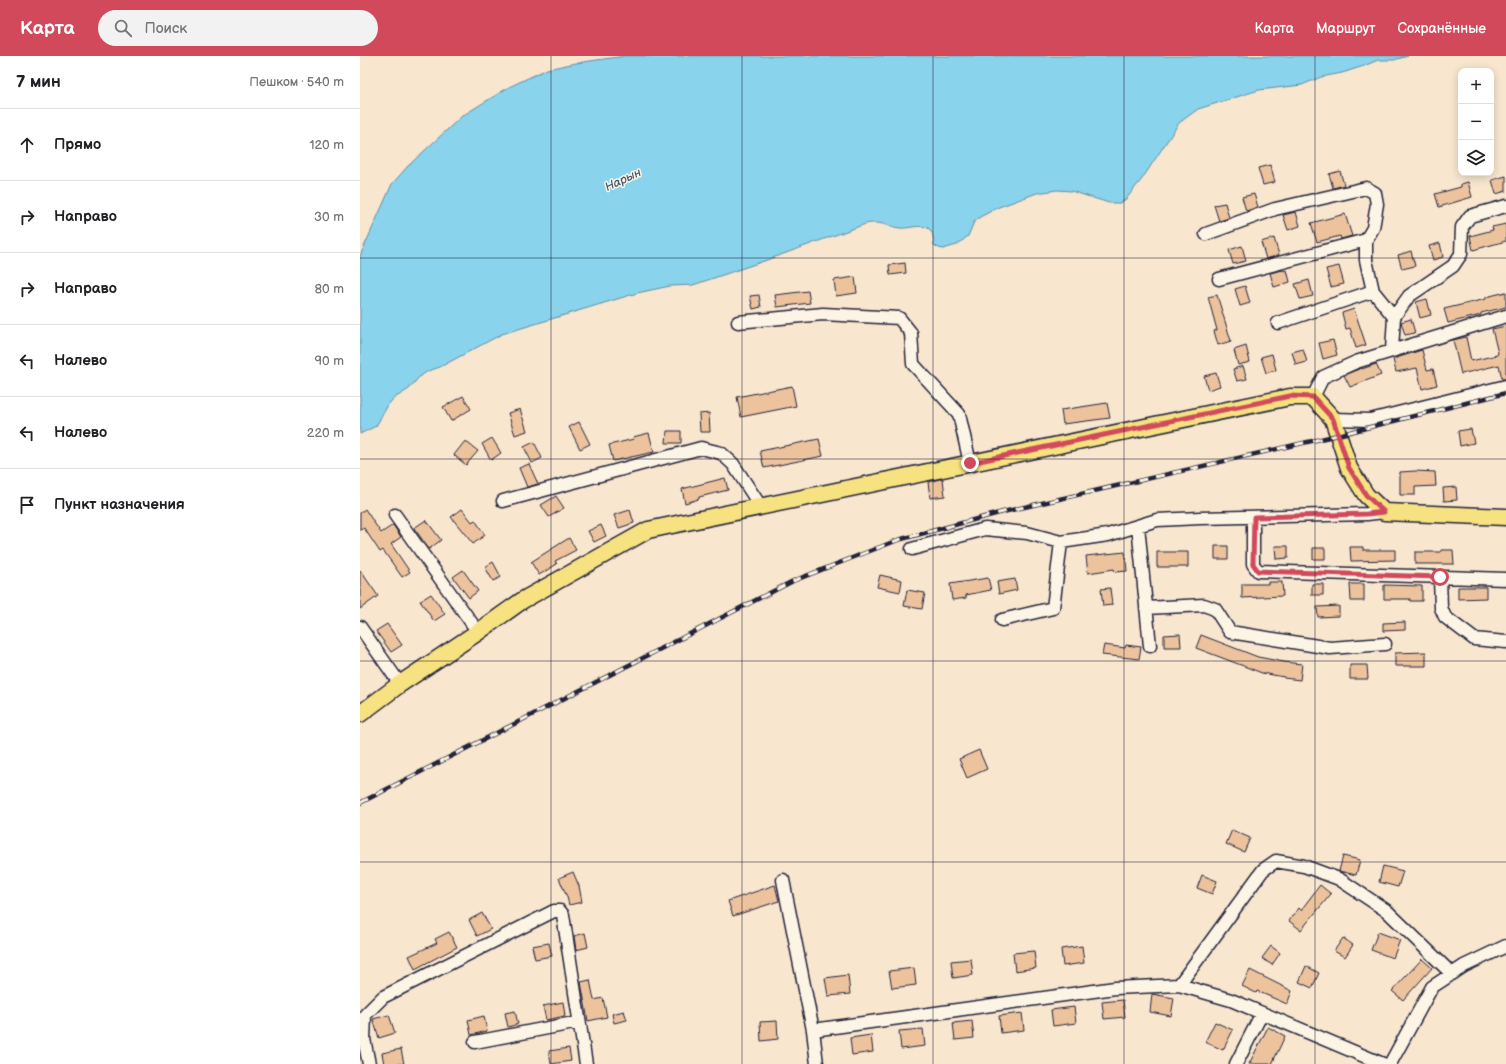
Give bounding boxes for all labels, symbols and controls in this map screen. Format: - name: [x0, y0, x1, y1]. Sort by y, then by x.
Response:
- search box: [98, 10, 378, 46]
- text: Карта: [20, 17, 74, 40]
- icon: search: [112, 17, 134, 39]
- text: Поиск: [144, 19, 187, 38]
- text: Карта: [1255, 20, 1294, 37]
- text: Маршрут: [1316, 20, 1376, 37]
- text: Сохранённые: [1398, 20, 1486, 37]
- map controls: [1458, 68, 1494, 176]
- button: +: [1458, 68, 1494, 104]
- text: 7 мин: [16, 72, 61, 92]
- text: Пешком · 540 m: [249, 74, 344, 90]
- button: −: [1458, 104, 1494, 140]
- icon: ahead: [16, 134, 38, 156]
- text: Прямо: [54, 135, 101, 154]
- text: 120 m: [309, 137, 344, 153]
- button: layers: [1458, 140, 1494, 176]
- water label: Нарын: [603, 165, 644, 195]
- icon: right: [16, 206, 38, 228]
- text: Направо: [54, 207, 117, 226]
- text: 30 m: [314, 209, 344, 225]
- icon: right: [16, 278, 38, 300]
- text: Направо: [54, 279, 117, 298]
- text: 80 m: [315, 281, 344, 297]
- icon: left: [16, 350, 38, 372]
- text: Налево: [54, 351, 107, 370]
- text: 90 m: [315, 353, 344, 369]
- icon: left: [16, 422, 38, 444]
- text: Налево: [54, 423, 107, 442]
- text: 220 m: [307, 425, 344, 441]
- route end: [961, 454, 979, 472]
- icon: arrive: [16, 494, 38, 516]
- text: Пункт назначения: [54, 495, 185, 514]
- route start: [1431, 568, 1449, 586]

